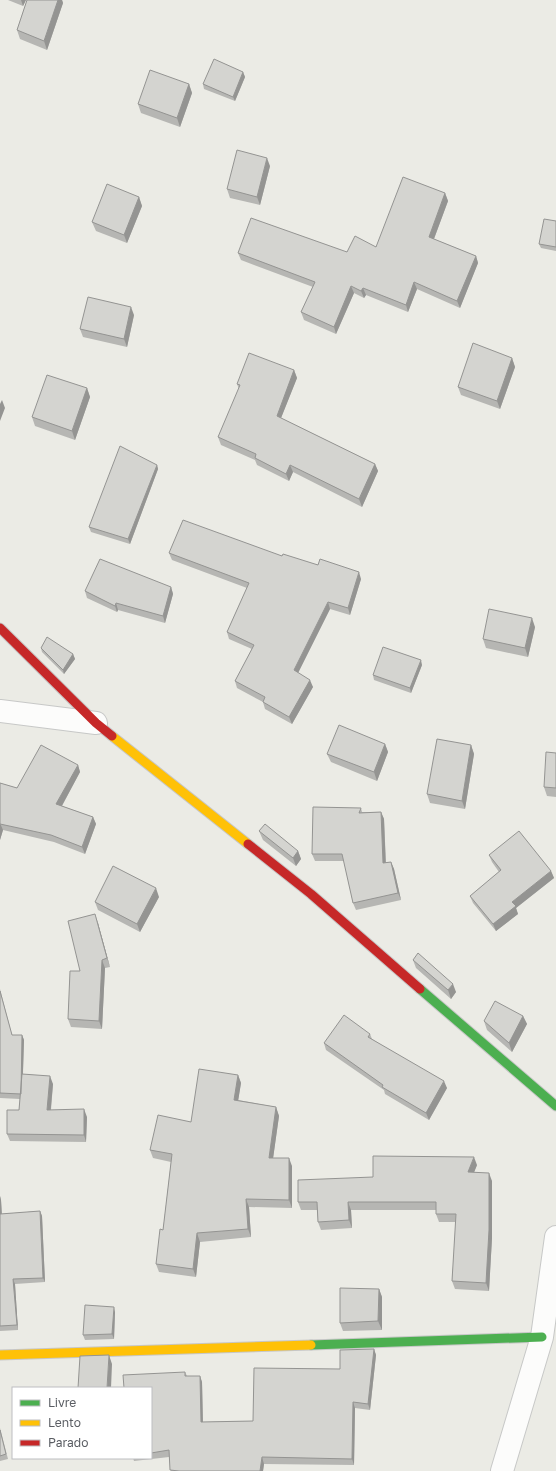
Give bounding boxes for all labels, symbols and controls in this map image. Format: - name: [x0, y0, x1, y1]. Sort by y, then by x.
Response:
- legend: [12, 1387, 152, 1459]
- text: Livre: [48, 1395, 76, 1410]
- text: Lento: [48, 1415, 81, 1430]
- text: Parado: [48, 1435, 88, 1450]

